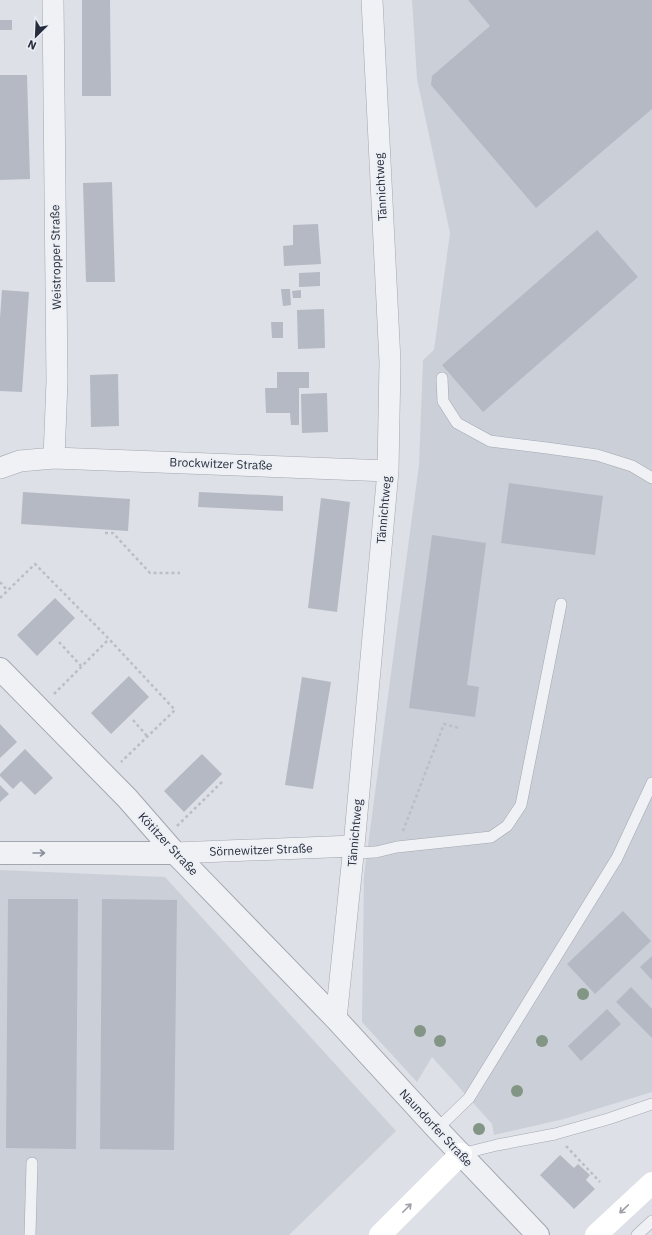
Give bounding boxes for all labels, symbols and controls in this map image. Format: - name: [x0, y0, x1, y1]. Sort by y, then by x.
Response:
- north arrow: [16, 16, 56, 56]
- text: N: [25, 37, 38, 53]
- street label: Tännichtweg: [371, 152, 390, 221]
- street label: Weistropper Straße: [47, 204, 64, 310]
- street label: Brockwitzer Straße: [169, 454, 273, 473]
- street label: Tännichtweg: [373, 475, 394, 545]
- street label: Tännichtweg: [344, 798, 365, 868]
- street label: Kötitzer Straße: [135, 809, 202, 879]
- street label: Sörnewitzer Straße: [209, 840, 313, 859]
- one-way arrow: [32, 849, 45, 857]
- street label: Naundorfer Straße: [397, 1086, 476, 1170]
- one-way arrow: [402, 1203, 412, 1212]
- one-way arrow: [619, 1204, 629, 1214]

